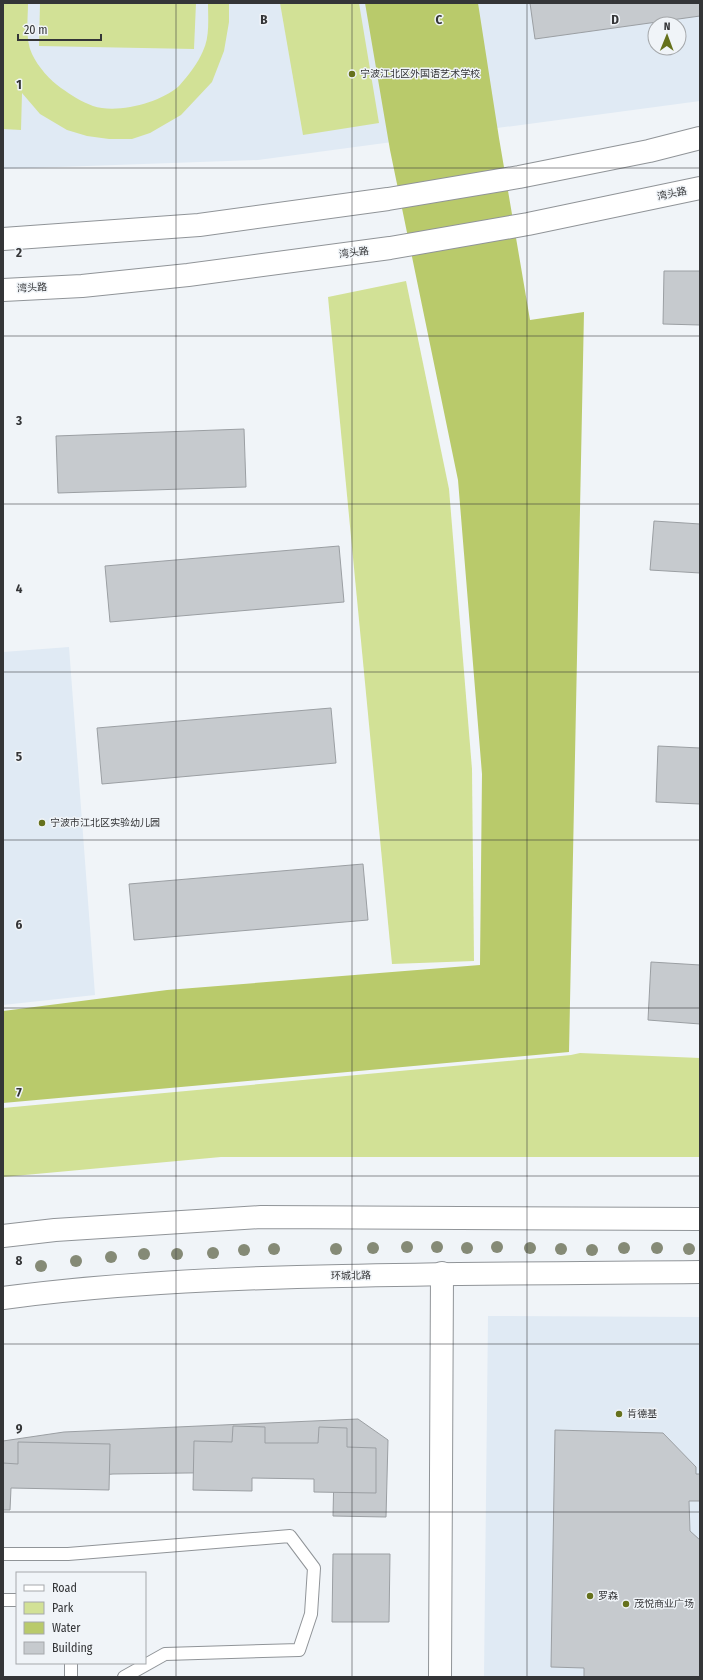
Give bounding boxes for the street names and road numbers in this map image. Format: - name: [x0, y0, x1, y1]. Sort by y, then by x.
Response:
- street label: 湾头路: [656, 185, 688, 203]
- street label: 湾头路: [338, 245, 370, 261]
- street label: 湾头路: [17, 281, 47, 295]
- street label: 环城北路: [331, 1270, 371, 1282]

